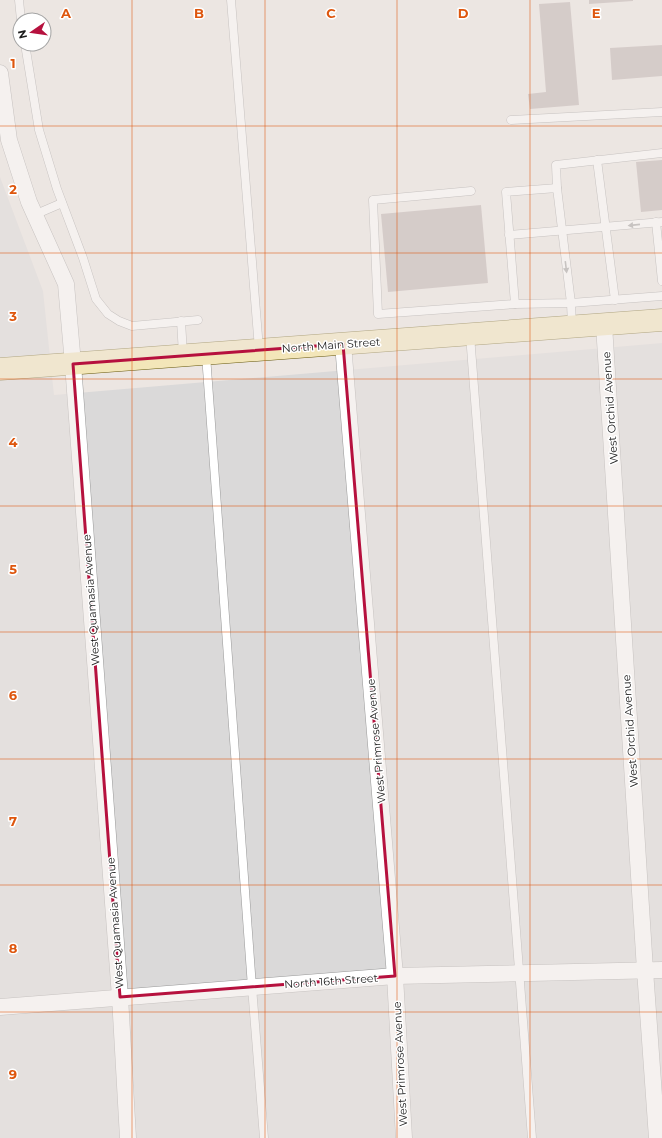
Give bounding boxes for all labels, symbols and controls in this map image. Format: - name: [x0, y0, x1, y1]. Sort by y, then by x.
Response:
- text: A: [60, 5, 72, 21]
- text: B: [194, 5, 204, 21]
- text: C: [326, 5, 336, 21]
- text: D: [458, 5, 469, 21]
- text: E: [592, 5, 601, 21]
- north arrow: [12, 12, 52, 52]
- text: N: [14, 28, 30, 40]
- text: 1: [10, 55, 16, 71]
- text: 2: [9, 181, 17, 197]
- one-way arrow: [628, 221, 640, 228]
- one-way arrow: [563, 261, 570, 273]
- text: 3: [8, 308, 17, 324]
- street label: North Main Street: [281, 335, 381, 355]
- street label: West Orchid Avenue: [599, 351, 621, 465]
- text: 4: [9, 434, 18, 450]
- street label: West Quamasia Avenue: [79, 534, 103, 666]
- text: 5: [9, 561, 17, 577]
- street label: West Orchid Avenue: [619, 674, 641, 788]
- street label: West Primrose Avenue: [364, 678, 388, 804]
- text: 6: [9, 687, 18, 703]
- text: 7: [9, 813, 17, 829]
- street label: West Quamasia Avenue: [103, 857, 127, 989]
- text: 8: [9, 940, 18, 956]
- street label: North 16th Street: [284, 971, 379, 991]
- street label: West Primrose Avenue: [390, 1001, 410, 1127]
- text: 9: [9, 1066, 17, 1082]

